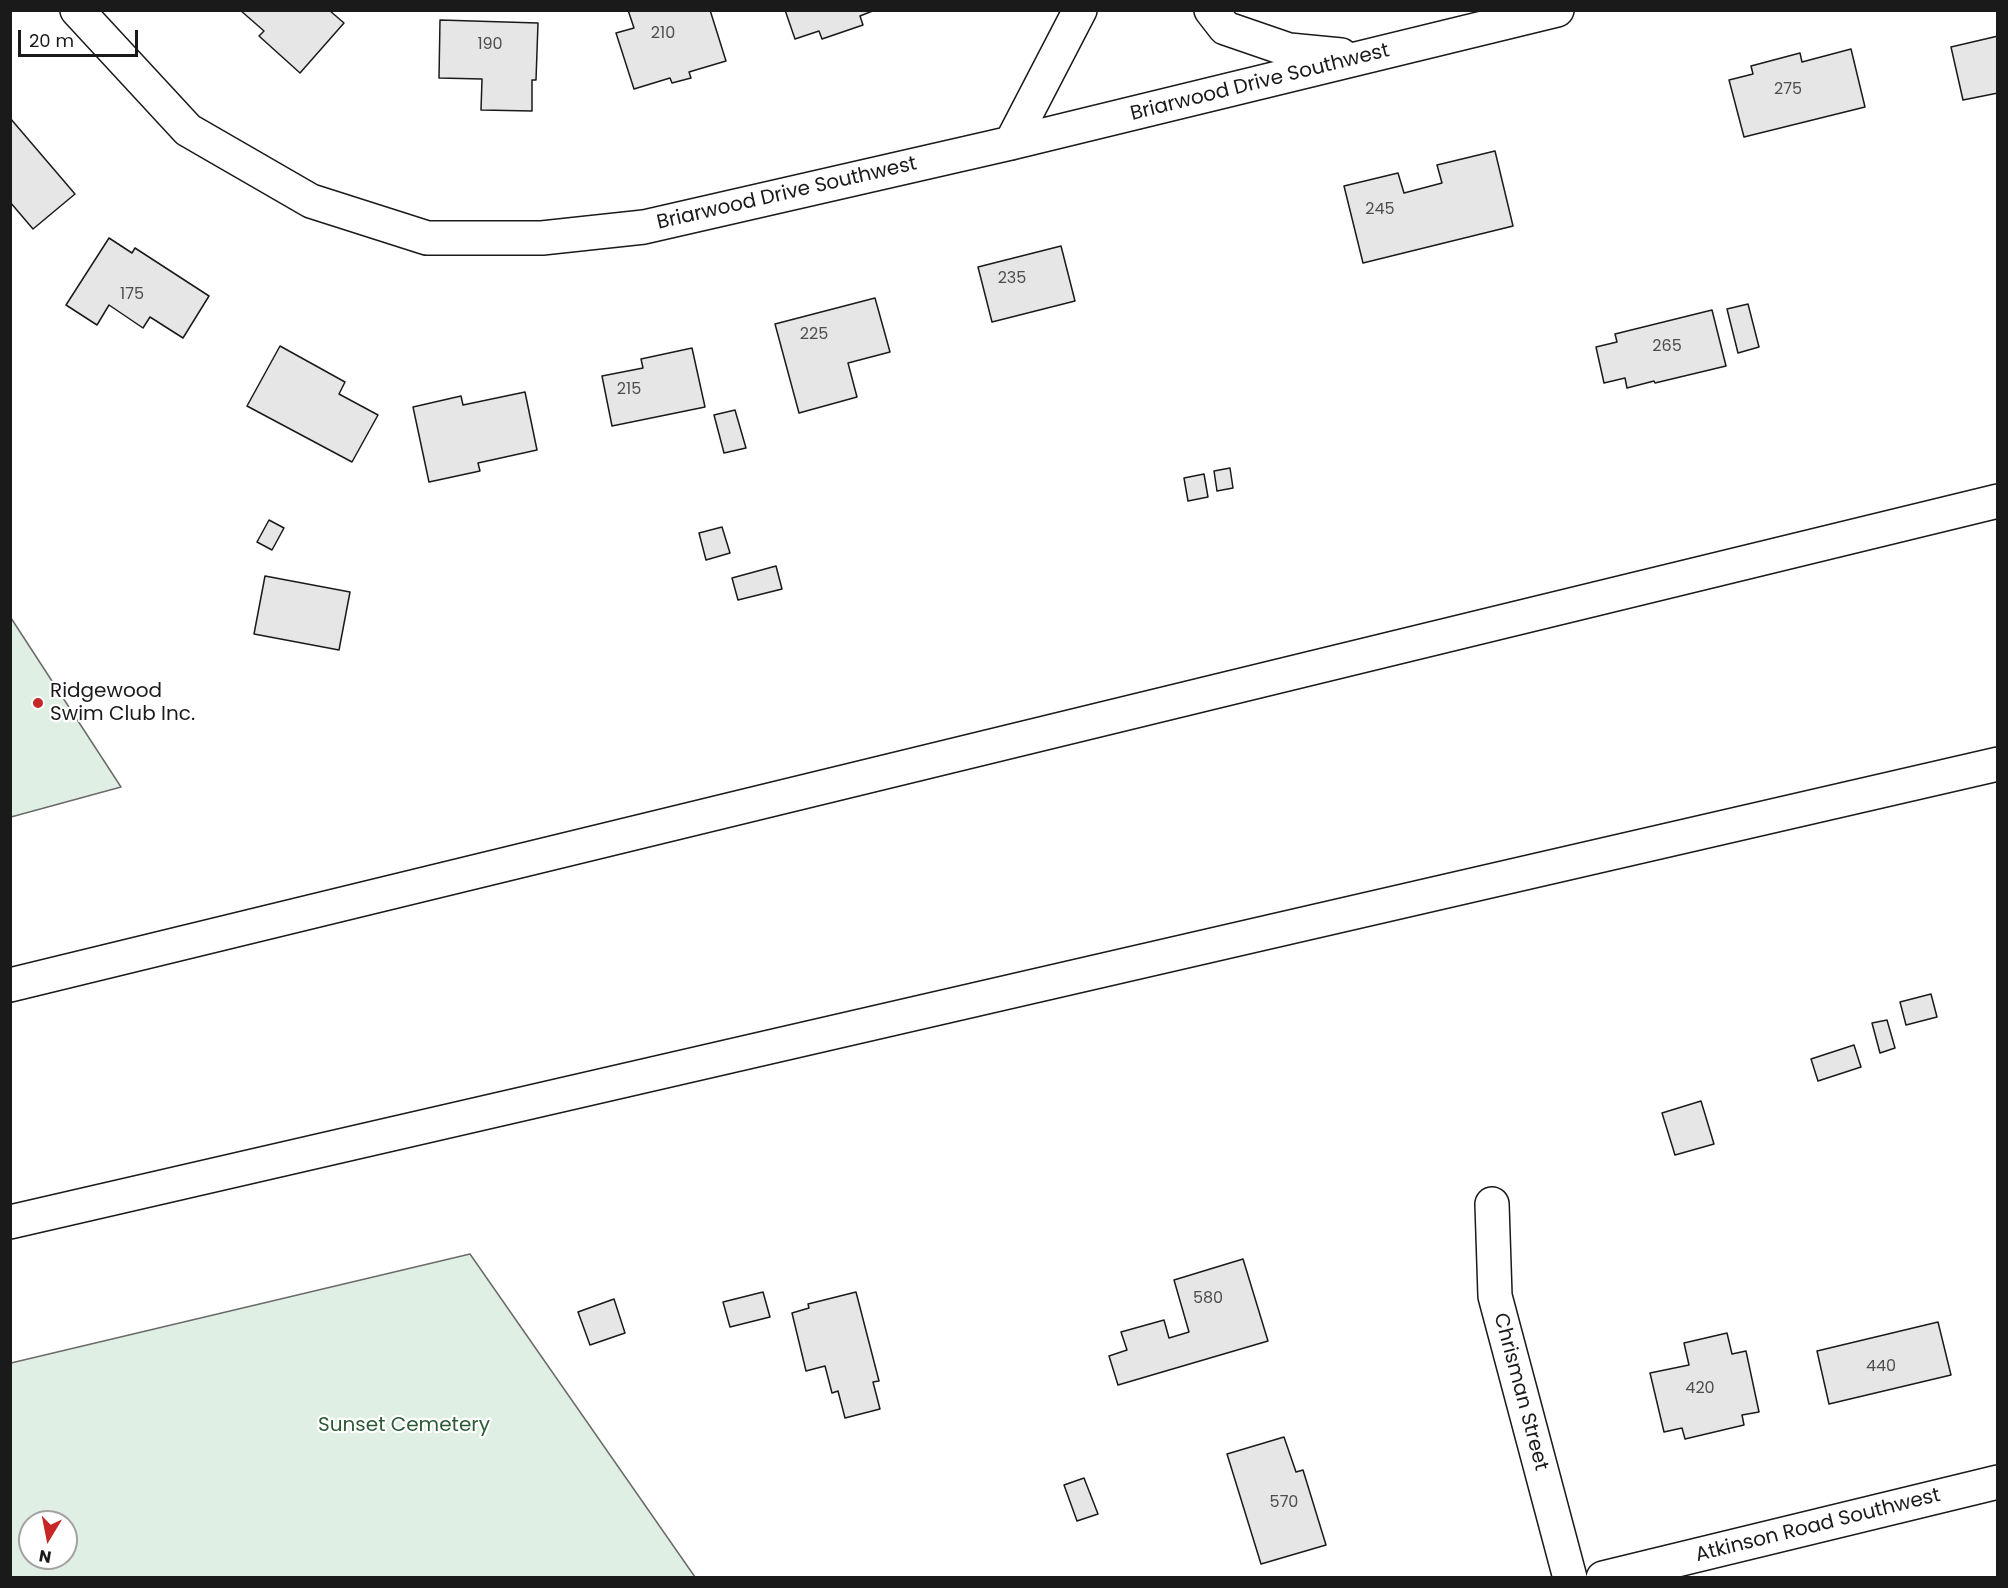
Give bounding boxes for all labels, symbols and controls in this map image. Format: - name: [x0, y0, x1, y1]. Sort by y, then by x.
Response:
- scale bar: [21, 18, 141, 56]
- house number: 210: [651, 24, 675, 44]
- text: 20 m: [29, 28, 74, 53]
- house number: 190: [477, 35, 503, 55]
- street label: Briarwood Drive Southwest: [1128, 39, 1392, 127]
- house number: 275: [1774, 80, 1802, 100]
- street label: Briarwood Drive Southwest: [655, 152, 919, 236]
- house number: 245: [1365, 200, 1395, 220]
- house number: 235: [998, 269, 1026, 289]
- house number: 175: [120, 285, 144, 305]
- house number: 225: [800, 325, 828, 345]
- house number: 265: [1652, 337, 1682, 357]
- house number: 215: [617, 380, 641, 400]
- place label: Ridgewood Swim Club Inc.: [50, 680, 195, 727]
- marker: Ridgewood Swim Club Inc.: [31, 696, 45, 710]
- house number: 580: [1193, 1289, 1223, 1309]
- street label: Chrisman Street: [1487, 1311, 1553, 1473]
- house number: 440: [1866, 1357, 1896, 1377]
- house number: 420: [1685, 1379, 1715, 1399]
- park label: Sunset Cemetery: [318, 1414, 490, 1438]
- street label: Atkinson Road Southwest: [1693, 1484, 1943, 1568]
- house number: 570: [1270, 1493, 1298, 1513]
- north arrow: [18, 1510, 78, 1570]
- text: N: [37, 1544, 53, 1569]

